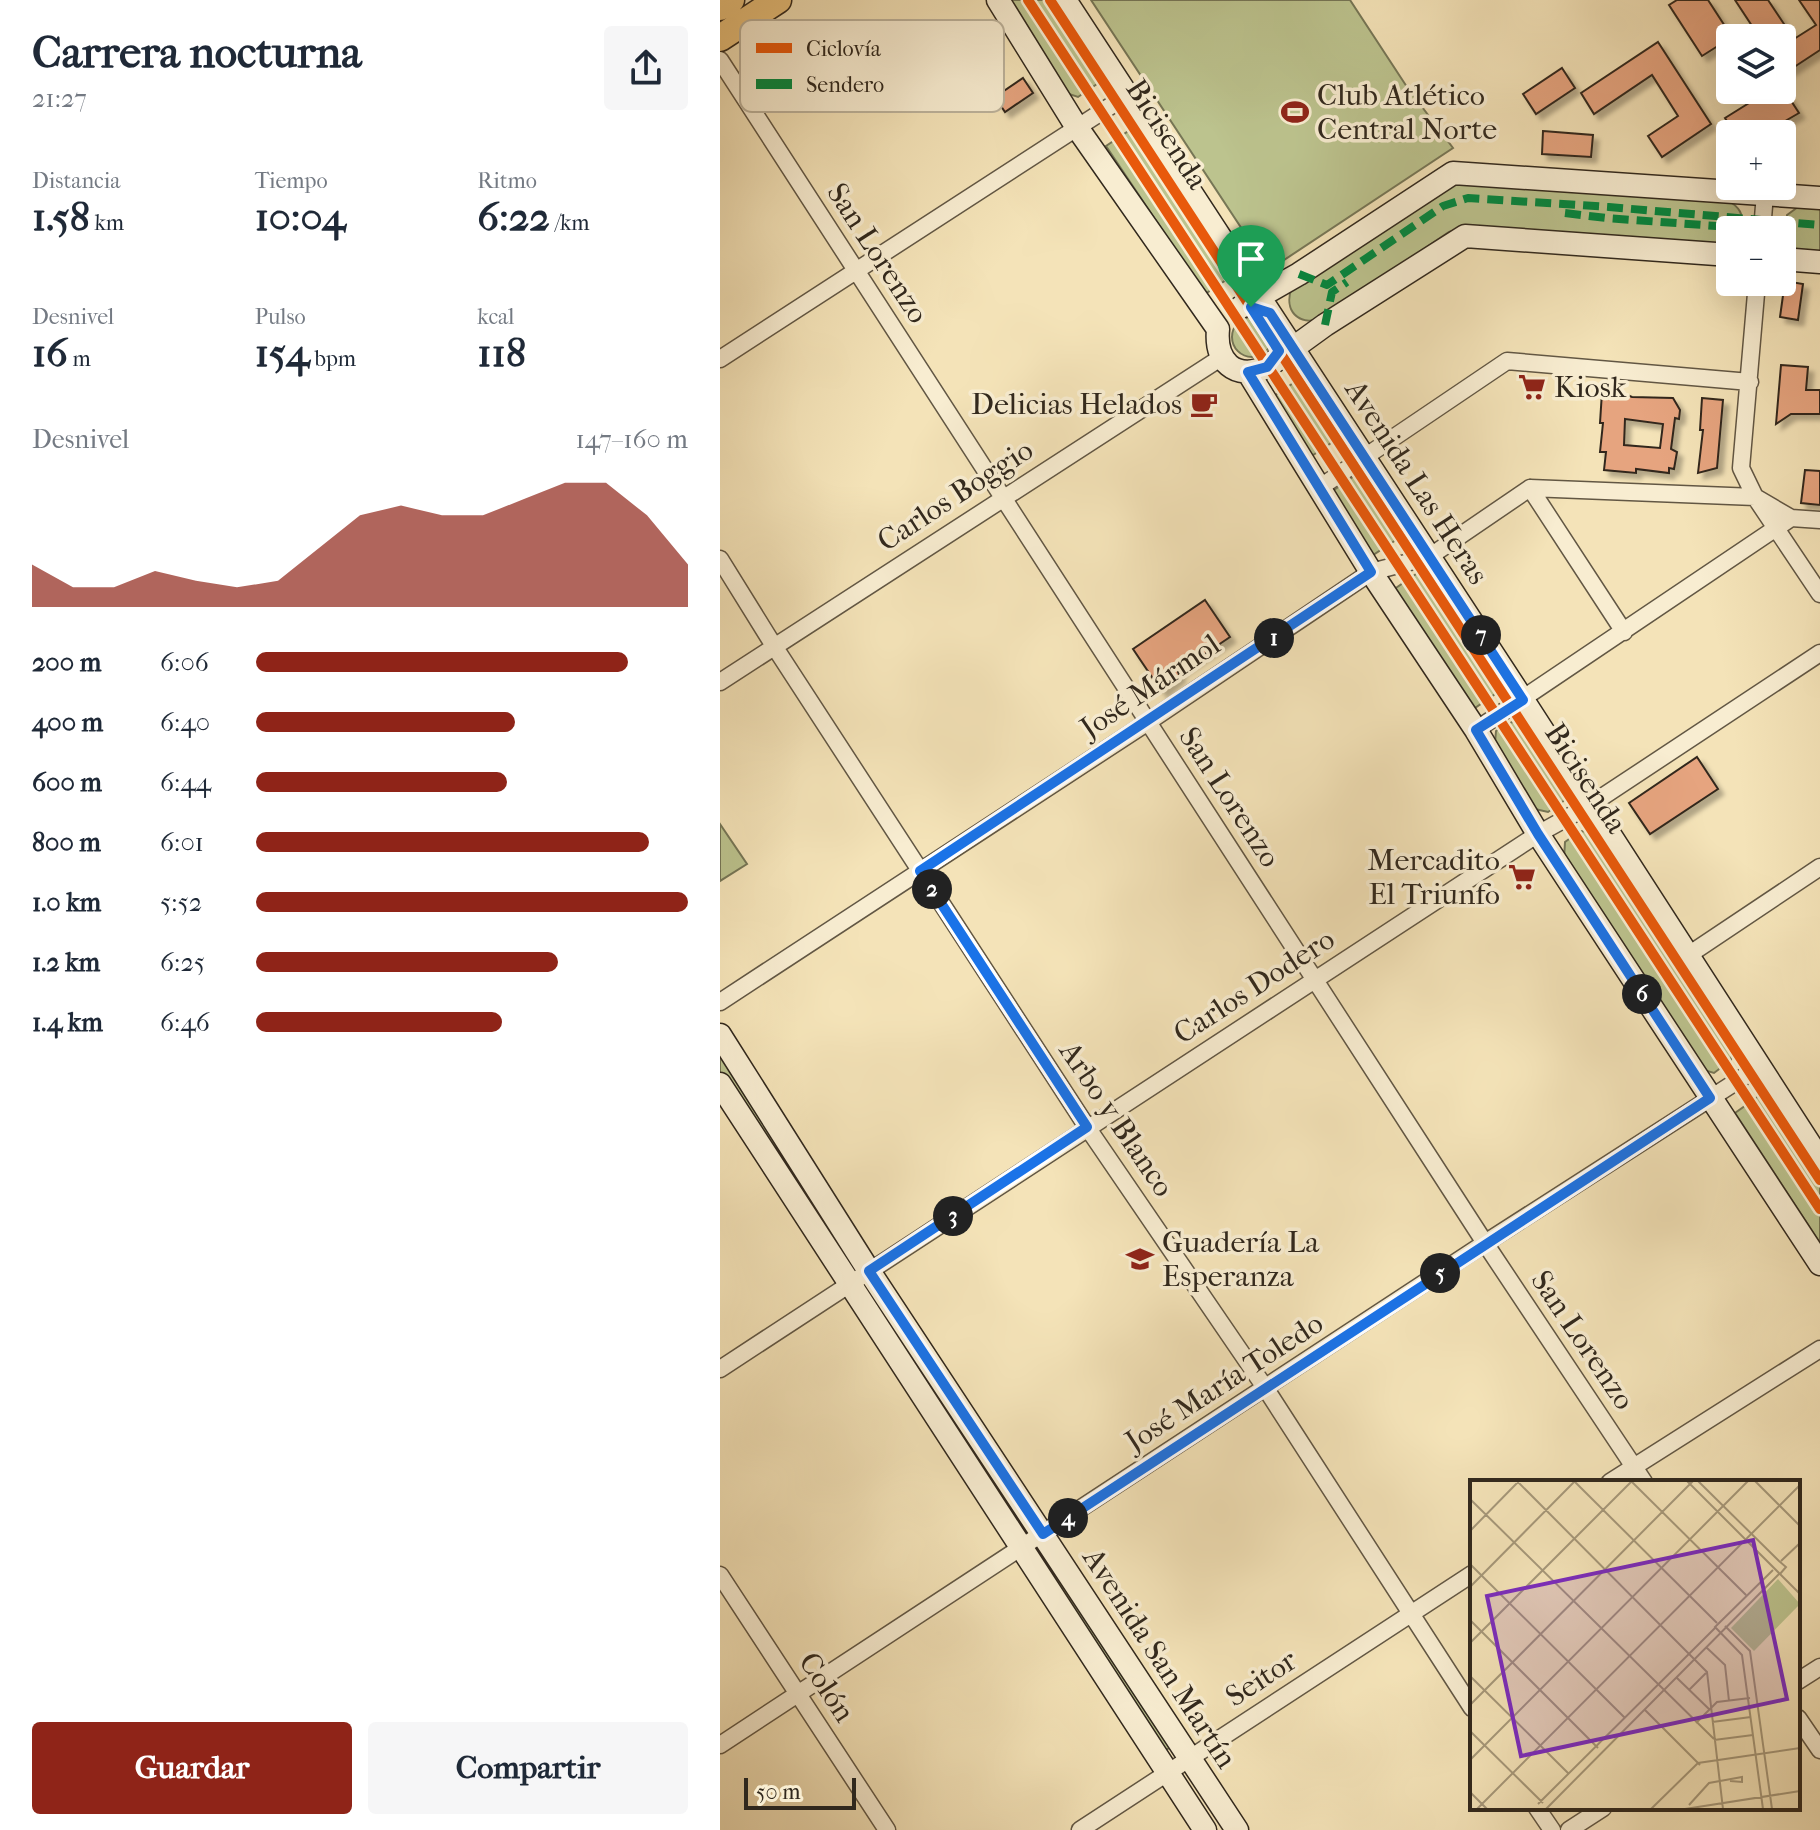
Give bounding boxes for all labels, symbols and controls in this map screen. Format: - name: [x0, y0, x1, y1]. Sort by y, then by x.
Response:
- legend: [740, 20, 1004, 112]
- map controls: [1716, 24, 1796, 296]
- button: layers: [1716, 24, 1796, 104]
- button: share: [604, 26, 688, 110]
- text: Carrera nocturna: [32, 27, 362, 78]
- text: Ciclovía: [806, 36, 882, 62]
- text: Sendero: [806, 72, 884, 98]
- street label: Bicisenda: [1118, 73, 1216, 197]
- place label: Club Atlético Central Norte: [1317, 78, 1497, 147]
- text: 21:27: [32, 83, 87, 114]
- sports icon: Club Atlético Central Norte: [1280, 97, 1310, 127]
- button: +: [1716, 120, 1796, 200]
- text: Distancia: [32, 168, 120, 194]
- text: Tiempo: [255, 168, 328, 194]
- text: Ritmo: [477, 168, 537, 194]
- street label: San Lorenzo: [819, 177, 936, 330]
- text: 1.58: [32, 194, 90, 240]
- text: 10:04: [255, 194, 346, 240]
- text: 6:22: [477, 194, 550, 240]
- text: km: [90, 210, 124, 236]
- text: /km: [550, 210, 590, 236]
- button: −: [1716, 216, 1796, 296]
- pin: [1217, 225, 1285, 307]
- icon: arrive: [1229, 237, 1273, 281]
- text: Desnivel: [32, 304, 114, 330]
- text: Pulso: [255, 304, 306, 330]
- text: kcal: [477, 304, 514, 330]
- text: 16: [32, 330, 68, 376]
- text: 154: [255, 330, 310, 376]
- text: 118: [477, 330, 526, 376]
- text: m: [68, 346, 91, 372]
- text: bpm: [310, 346, 356, 372]
- place label: Kiosk: [1554, 370, 1627, 405]
- supermarket icon: Kiosk: [1517, 372, 1547, 402]
- street label: Avenida Las Heras: [1337, 373, 1496, 591]
- place label: Delicias Helados: [971, 387, 1182, 422]
- cafe icon: Delicias Helados: [1189, 389, 1219, 419]
- text: Desnivel: [32, 424, 129, 455]
- text: 147–160 m: [575, 424, 688, 455]
- street label: Carlos Boggio: [871, 432, 1040, 559]
- pin: 7: [1461, 615, 1501, 655]
- pin: 1: [1254, 618, 1294, 658]
- text: 7: [1476, 622, 1486, 648]
- text: 1: [1270, 625, 1278, 651]
- street label: José Mármol: [1072, 627, 1227, 747]
- text: 200 m: [32, 647, 101, 678]
- text: 6:06: [160, 647, 209, 678]
- text: 400 m: [32, 707, 103, 738]
- text: 6:40: [160, 707, 210, 738]
- street label: Bicisenda: [1537, 717, 1635, 841]
- street label: San Lorenzo: [1171, 721, 1288, 874]
- text: 600 m: [32, 767, 102, 798]
- text: 6:44: [160, 767, 211, 798]
- text: 800 m: [32, 827, 101, 858]
- text: 6:01: [160, 827, 204, 858]
- place label: Mercadito El Triunfo: [1367, 843, 1500, 912]
- supermarket icon: Mercadito El Triunfo: [1507, 862, 1537, 892]
- pin: 2: [912, 869, 952, 909]
- text: 2: [926, 876, 938, 902]
- text: 1.0 km: [32, 887, 101, 918]
- text: 5:52: [160, 887, 202, 918]
- street label: Carlos Dodero: [1167, 921, 1341, 1051]
- text: 1.2 km: [32, 947, 100, 978]
- text: 6:25: [160, 947, 205, 978]
- pin: 6: [1622, 974, 1662, 1014]
- text: 6: [1636, 981, 1648, 1007]
- text: 1.4 km: [32, 1007, 103, 1038]
- text: 6:46: [160, 1007, 210, 1038]
- street label: Arbo y Blanco: [1051, 1034, 1181, 1203]
- pin: 3: [933, 1196, 973, 1236]
- text: 3: [948, 1203, 958, 1229]
- place label: Guadería La Esperanza: [1162, 1225, 1320, 1294]
- school or university icon: Guadería La Esperanza: [1125, 1244, 1155, 1274]
- pin: 5: [1420, 1253, 1460, 1293]
- text: 5: [1435, 1260, 1445, 1286]
- street label: San Lorenzo: [1523, 1264, 1642, 1416]
- street label: José María Toledo: [1117, 1306, 1330, 1460]
- inset map: [1470, 1480, 1800, 1810]
- pin: 4: [1048, 1498, 1088, 1538]
- text: 4: [1062, 1505, 1075, 1531]
- street label: Avenida San Martín: [1075, 1541, 1244, 1775]
- street label: Seitor: [1219, 1643, 1303, 1714]
- street label: Colón: [791, 1646, 862, 1729]
- button: Guardar: [32, 1722, 352, 1814]
- button: Compartir: [368, 1722, 688, 1814]
- scale bar: [744, 1774, 856, 1810]
- text: 50 m: [756, 1779, 801, 1805]

